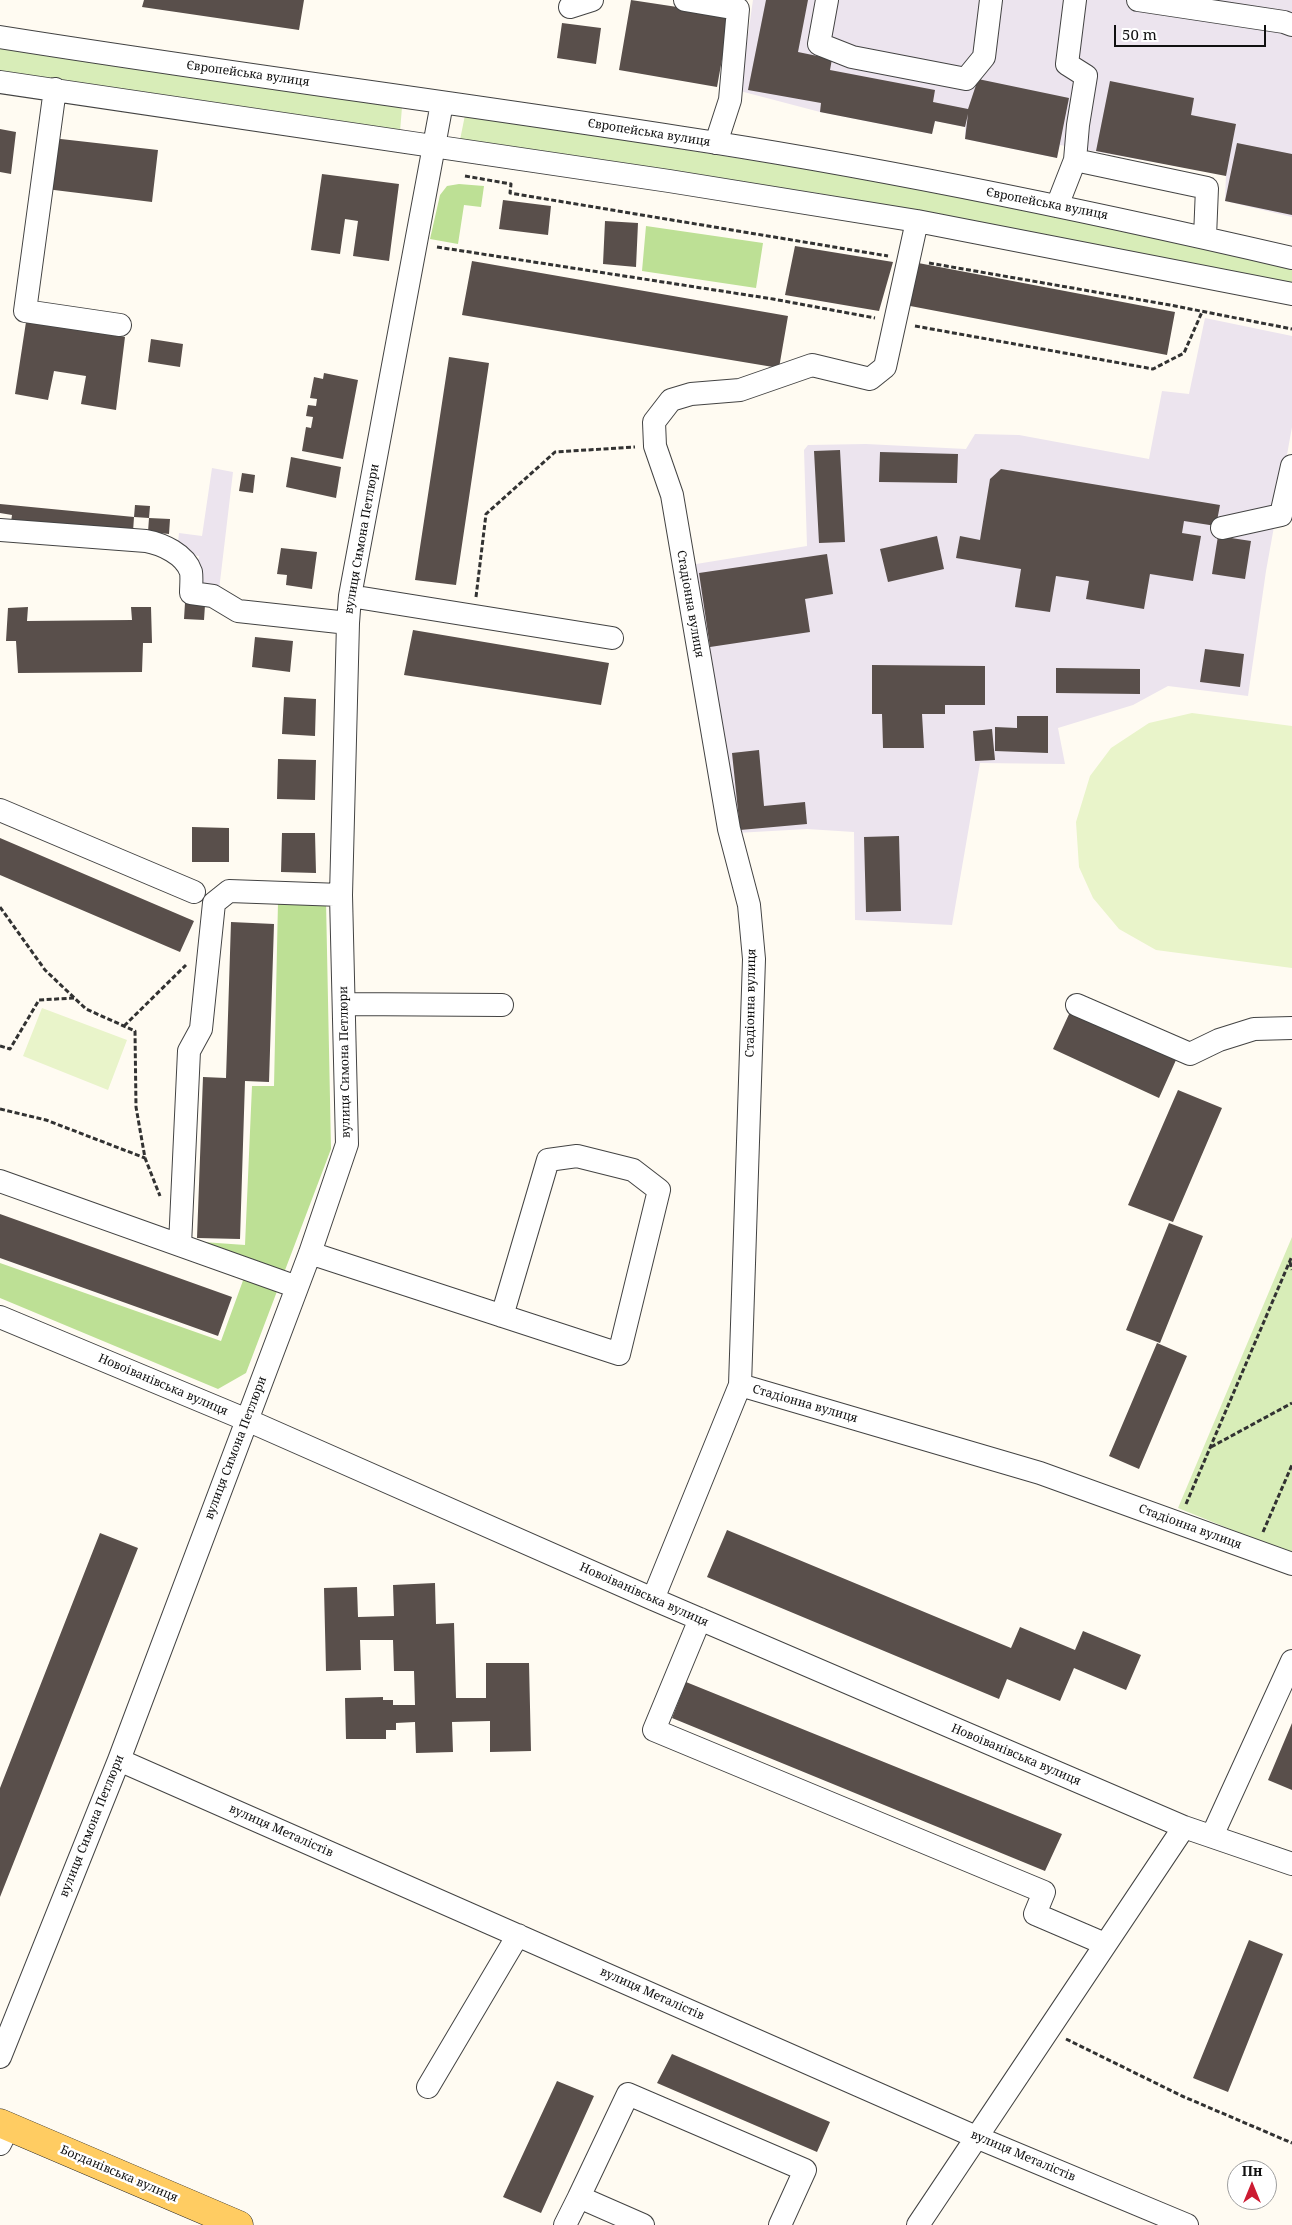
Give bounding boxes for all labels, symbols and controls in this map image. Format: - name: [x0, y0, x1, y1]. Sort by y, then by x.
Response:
- scale bar: [1117, 15, 1270, 47]
- text: 50 m: [1122, 24, 1157, 44]
- street label: Європейська вулиця: [186, 58, 310, 90]
- street label: Європейська вулиця: [587, 116, 711, 150]
- street label: Європейська вулиця: [985, 185, 1109, 223]
- street label: вулиця Симона Петлюри: [342, 463, 382, 615]
- street label: Стадіонна вулиця: [673, 549, 707, 659]
- street label: Стадіонна вулиця: [743, 949, 759, 1057]
- street label: вулиця Симона Петлюри: [336, 986, 354, 1138]
- street label: Новоіванівська вулиця: [96, 1351, 230, 1419]
- street label: вулиця Симона Петлюри: [202, 1374, 270, 1522]
- street label: Стадіонна вулиця: [751, 1382, 859, 1426]
- street label: Стадіонна вулиця: [1136, 1502, 1244, 1552]
- street label: Новоіванівська вулиця: [577, 1560, 711, 1630]
- street label: Новоіванівська вулиця: [949, 1721, 1083, 1789]
- street label: вулиця Симона Петлюри: [57, 1753, 127, 1899]
- street label: вулиця Металістів: [227, 1802, 335, 1860]
- street label: вулиця Металістів: [598, 1965, 706, 2023]
- street label: вулиця Металістів: [968, 2127, 1078, 2185]
- street label: Богданівська вулиця: [58, 2143, 180, 2205]
- north arrow: [1227, 2160, 1277, 2210]
- text: Пн: [1242, 2161, 1262, 2180]

